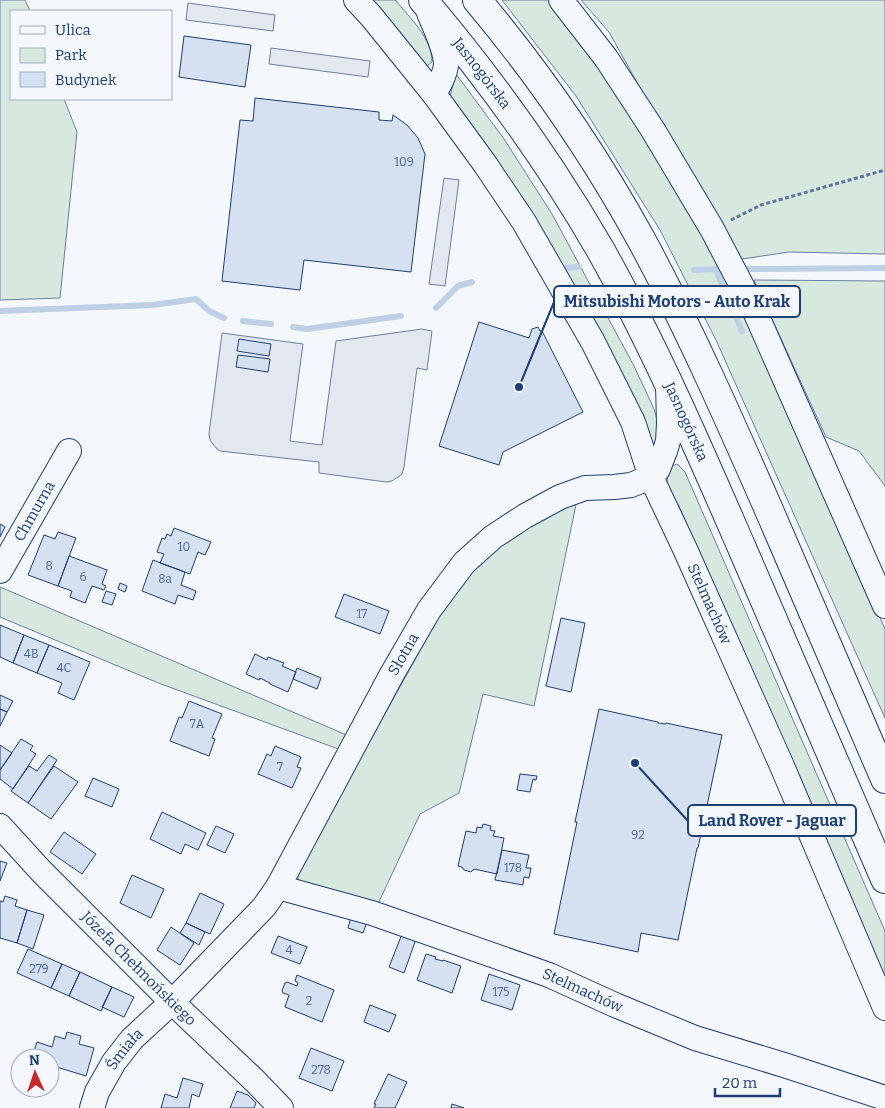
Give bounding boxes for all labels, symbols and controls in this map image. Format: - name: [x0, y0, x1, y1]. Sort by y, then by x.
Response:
- legend: [10, 10, 172, 100]
- text: Ulica: [55, 21, 91, 39]
- street label: Jasnogórska: [448, 33, 515, 113]
- text: Park: [55, 46, 87, 64]
- text: Budynek: [55, 71, 117, 89]
- house number: 109: [394, 155, 414, 169]
- callout: Mitsubishi Motors - Auto Krak: [554, 286, 800, 317]
- text: Mitsubishi Motors - Auto Krak: [564, 292, 791, 311]
- street label: Jasnogórska: [660, 378, 712, 464]
- street label: Chmurna: [10, 478, 59, 544]
- house number: 10: [178, 540, 190, 554]
- house number: 8: [45, 559, 53, 573]
- street label: Stelmachów: [684, 561, 736, 648]
- house number: 6: [79, 570, 87, 584]
- house number: 8a: [158, 572, 172, 586]
- house number: 17: [357, 607, 367, 621]
- street label: Słotna: [384, 630, 423, 679]
- house number: 4B: [24, 647, 38, 661]
- house number: 4C: [57, 661, 72, 675]
- house number: 7A: [190, 717, 205, 731]
- house number: 7: [277, 760, 283, 774]
- callout: Land Rover - Jaguar: [688, 805, 856, 836]
- text: Land Rover - Jaguar: [698, 811, 846, 830]
- house number: 92: [631, 828, 645, 842]
- house number: 178: [504, 861, 522, 875]
- street label: Józefa Chełmońskiego: [77, 907, 200, 1029]
- house number: 4: [285, 943, 293, 957]
- house number: 279: [29, 962, 49, 976]
- street label: Stelmachów: [540, 964, 626, 1017]
- house number: 175: [493, 985, 509, 999]
- house number: 2: [306, 994, 312, 1008]
- street label: Śmiała: [102, 1024, 147, 1073]
- north arrow: [10, 1048, 60, 1098]
- text: N: [29, 1052, 40, 1069]
- house number: 278: [311, 1063, 331, 1077]
- scale bar: [715, 1066, 780, 1098]
- text: 20 m: [722, 1074, 758, 1092]

